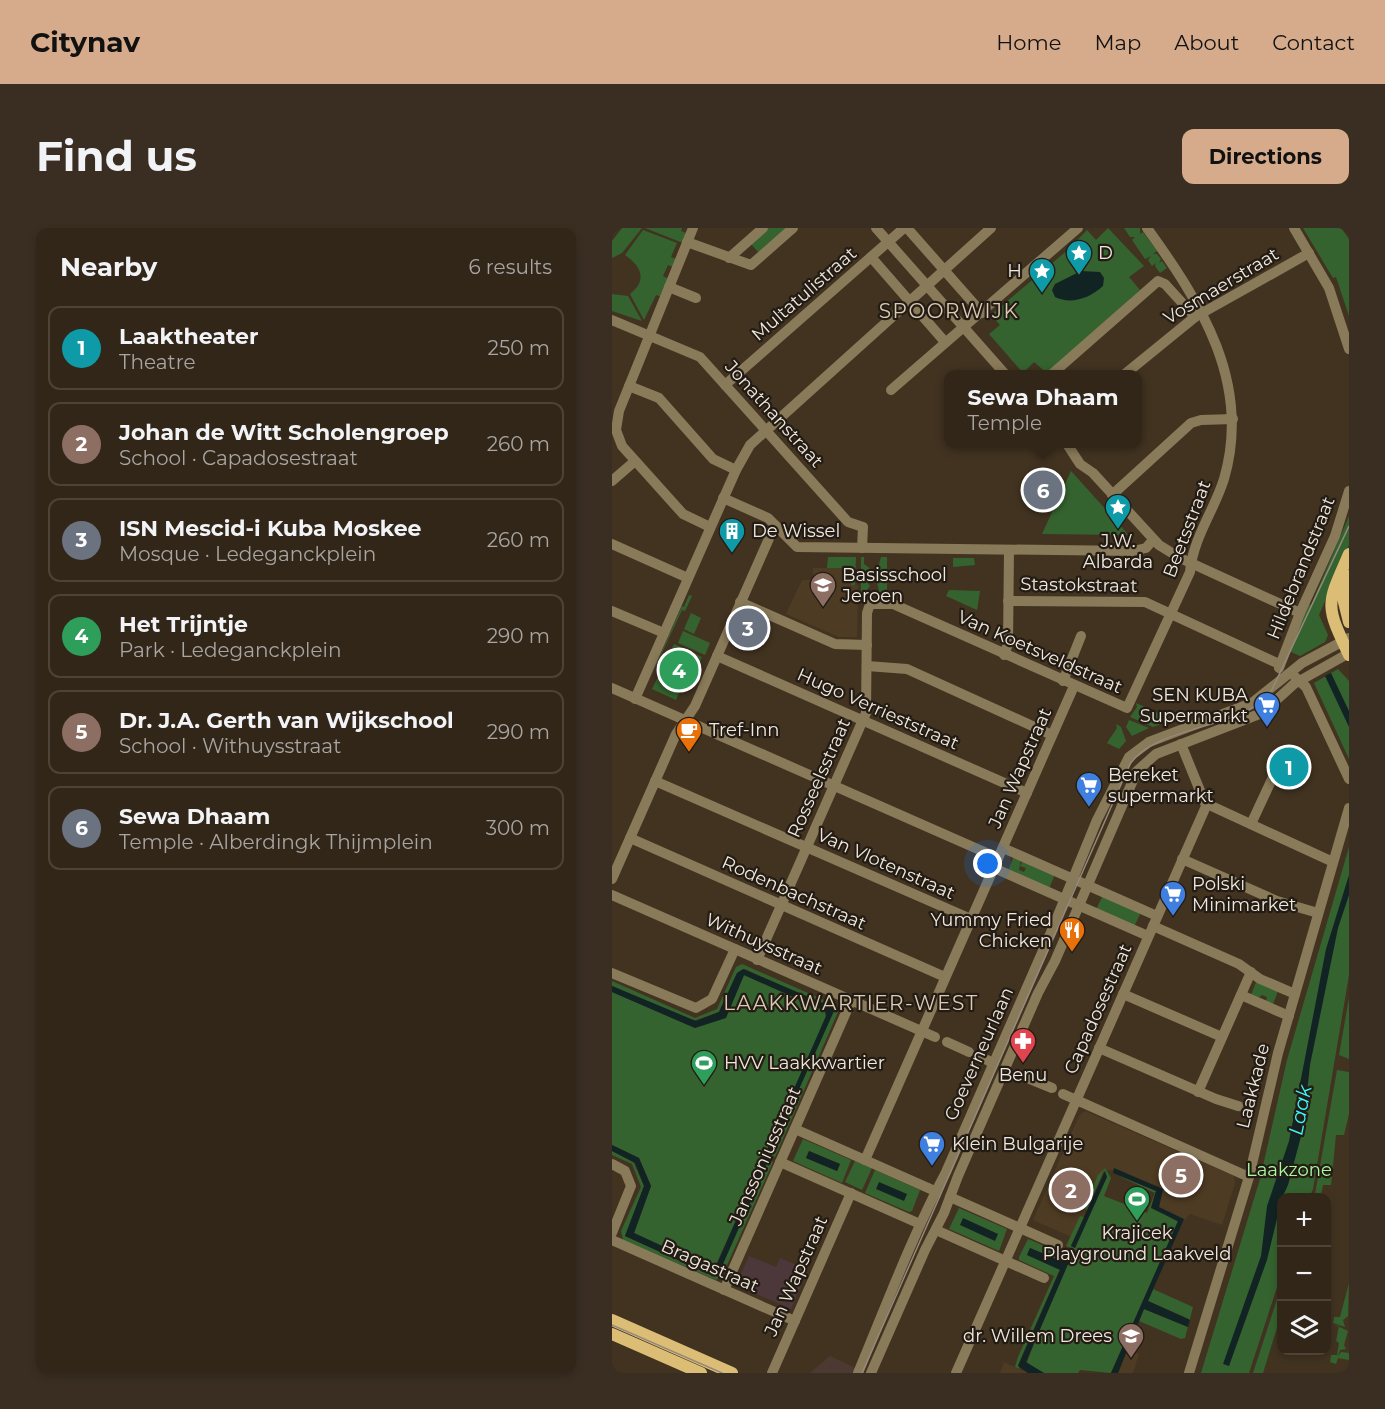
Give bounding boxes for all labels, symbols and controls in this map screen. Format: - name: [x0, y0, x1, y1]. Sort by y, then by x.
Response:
- text: Citynav: [30, 25, 140, 59]
- text: Home: [996, 30, 1061, 55]
- text: Map: [1094, 30, 1141, 55]
- text: About: [1174, 30, 1239, 55]
- text: Contact: [1272, 30, 1355, 55]
- button: Directions: [1182, 129, 1349, 184]
- text: Find us: [36, 130, 197, 182]
- place icon: D: [1064, 238, 1094, 276]
- street label: Multatulistraat: [747, 242, 861, 346]
- place label: D: [1098, 242, 1113, 264]
- street label: Vosmaerstraat: [1159, 243, 1283, 329]
- text: Nearby: [60, 251, 157, 283]
- text: 6 results: [468, 255, 552, 279]
- place icon: H: [1027, 256, 1057, 294]
- place label: H: [1007, 260, 1022, 282]
- district label: SPOORWIJK: [879, 299, 1019, 323]
- text: Laaktheater: [119, 323, 258, 350]
- text: 1: [78, 336, 85, 360]
- text: 250 m: [488, 336, 550, 360]
- text: Theatre: [119, 350, 196, 374]
- street label: Jonathanstraat: [719, 355, 828, 472]
- popup: [944, 370, 1142, 448]
- text: Sewa Dhaam: [967, 384, 1119, 411]
- text: Temple: [967, 411, 1042, 435]
- text: Johan de Witt Scholengroep: [119, 419, 449, 446]
- text: 2: [76, 432, 87, 456]
- text: 260 m: [487, 432, 550, 456]
- text: School · Capadosestraat: [119, 446, 358, 470]
- pin: 6: [1024, 468, 1062, 512]
- street label: Beetsstraat: [1158, 477, 1216, 581]
- place icon: J.W. Albarda: [1103, 492, 1133, 530]
- street label: Hildebrandstraat: [1262, 493, 1340, 643]
- text: ISN Mescid-i Kuba Moskee: [119, 515, 422, 542]
- building icon: De Wissel: [717, 516, 747, 554]
- place label: De Wissel: [752, 520, 840, 542]
- text: 3: [76, 528, 87, 552]
- text: 260 m: [487, 528, 550, 552]
- place label: J.W. Albarda: [1083, 530, 1153, 573]
- text: Mosque · Ledeganckplein: [119, 542, 376, 566]
- place label: Basisschool Jeroen: [841, 564, 947, 607]
- school or university icon: Basisschool Jeroen: [808, 570, 838, 608]
- street label: Stastokstraat: [1020, 573, 1138, 597]
- pin: 3: [728, 606, 768, 650]
- street label: Van Koetsveldstraat: [954, 606, 1126, 698]
- text: Het Trijntje: [119, 611, 248, 638]
- text: 4: [75, 624, 88, 648]
- text: 290 m: [487, 624, 550, 648]
- text: Park · Ledeganckplein: [119, 638, 341, 662]
- pin: 4: [660, 648, 698, 692]
- street label: Hugo Verrieststraat: [794, 663, 962, 755]
- place label: SEN KUBA Supermarkt: [1140, 684, 1248, 727]
- supermarket icon: SEN KUBA Supermarkt: [1252, 690, 1282, 728]
- street label: Jan Wapstraat: [983, 704, 1056, 833]
- text: Dr. J.A. Gerth van Wijkschool: [119, 707, 454, 734]
- cafe icon: Tref-Inn: [674, 715, 704, 753]
- street label: Rosseelsstraat: [783, 715, 855, 841]
- place label: Tref-Inn: [709, 719, 780, 741]
- text: 5: [76, 720, 87, 744]
- text: 290 m: [487, 720, 550, 744]
- text: School · Withuysstraat: [119, 734, 341, 758]
- pin: 1: [1270, 744, 1308, 790]
- place label: Bereket supermarkt: [1108, 764, 1214, 807]
- supermarket icon: Bereket supermarkt: [1074, 770, 1104, 808]
- text: Sewa Dhaam: [119, 803, 270, 830]
- text: 6: [75, 816, 88, 840]
- text: 300 m: [486, 816, 550, 840]
- street label: Van Vlotenstraat: [814, 824, 958, 904]
- text: Temple · Alberdingk Thijmplein: [119, 830, 433, 854]
- your location: [973, 849, 1002, 878]
- street label: Rodenbachstraat: [718, 851, 870, 935]
- place label: Polski Minimarket: [1192, 873, 1296, 916]
- supermarket icon: Polski Minimarket: [1158, 879, 1188, 917]
- street label: Withuysstraat: [702, 908, 826, 980]
- place label: Yummy Fried Chicken: [931, 909, 1052, 952]
- restaurant icon: Yummy Fried Chicken: [1057, 915, 1087, 953]
- street label: Capadosestraat: [1059, 940, 1137, 1078]
- street label: Goeverneurlaan: [940, 984, 1018, 1124]
- district label: LAAKKWARTIER-WEST: [723, 991, 979, 1015]
- pharmacy icon: Benu: [1008, 1026, 1038, 1064]
- street label: Laakkade: [1232, 1041, 1274, 1131]
- sports icon: HVV Laakkwartier: [689, 1048, 719, 1086]
- place label: HVV Laakkwartier: [724, 1052, 885, 1074]
- place label: Benu: [999, 1064, 1047, 1086]
- water label: Laak: [1283, 1082, 1317, 1137]
- street label: Janssoniusstraat: [724, 1083, 805, 1230]
- supermarket icon: Klein Bulgarije: [917, 1129, 947, 1167]
- place label: Klein Bulgarije: [952, 1133, 1084, 1155]
- pin: 5: [1162, 1152, 1200, 1198]
- park label: Laakzone: [1246, 1159, 1332, 1181]
- pin: 2: [1052, 1168, 1090, 1212]
- sports icon: Krajicek Playground Laakveld: [1122, 1184, 1152, 1222]
- map controls: [1277, 1193, 1331, 1355]
- button: +: [1277, 1193, 1331, 1247]
- street label: Jan Wapstraat: [759, 1212, 832, 1341]
- place label: Krajicek Playground Laakveld: [1043, 1222, 1231, 1265]
- street label: Bragastraat: [658, 1235, 762, 1297]
- button: −: [1277, 1247, 1331, 1301]
- button: layers: [1277, 1301, 1331, 1355]
- school or university icon: dr. Willem Drees: [1116, 1321, 1146, 1359]
- place label: dr. Willem Drees: [963, 1325, 1112, 1347]

